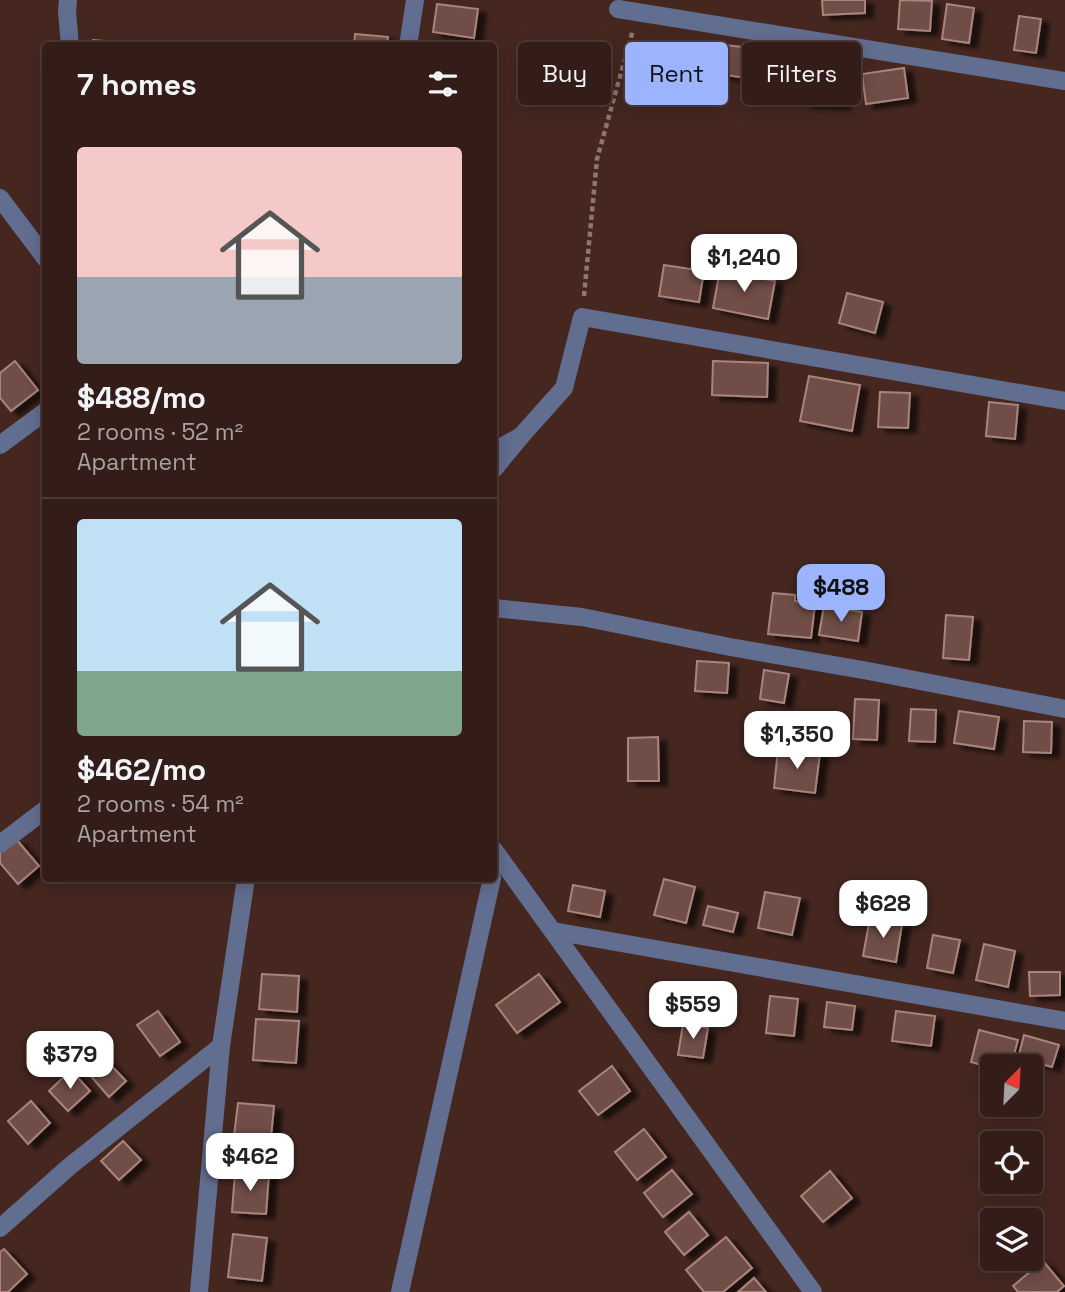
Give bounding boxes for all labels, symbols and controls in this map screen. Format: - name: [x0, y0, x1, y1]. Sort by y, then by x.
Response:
- chip: Buy: [518, 42, 611, 105]
- chip: Rent: [625, 42, 728, 105]
- chip: Filters: [742, 42, 861, 105]
- text: 7 homes: [77, 65, 197, 104]
- icon: filters: [424, 65, 462, 103]
- icon: home: [207, 192, 333, 318]
- pin: $1,240: [687, 234, 801, 294]
- text: $1,240: [707, 242, 781, 272]
- text: $488/mo: [77, 378, 206, 417]
- text: 2 rooms · 52 m²: [77, 417, 243, 447]
- text: Apartment: [77, 447, 197, 477]
- icon: home: [207, 564, 333, 690]
- pin: $488: [800, 564, 882, 624]
- text: $488: [813, 572, 869, 602]
- pin: $1,350: [740, 712, 854, 771]
- text: $1,350: [760, 719, 834, 749]
- text: $462/mo: [77, 750, 206, 789]
- text: 2 rooms · 54 m²: [77, 789, 244, 819]
- text: Apartment: [77, 819, 197, 849]
- pin: $628: [842, 880, 924, 940]
- text: $628: [855, 888, 911, 918]
- pin: $559: [652, 982, 734, 1041]
- text: $559: [665, 989, 721, 1019]
- pin: $379: [29, 1032, 111, 1091]
- text: $379: [43, 1039, 97, 1069]
- north arrow: [980, 1054, 1043, 1116]
- map controls: [980, 1054, 1043, 1271]
- button: locate: [980, 1131, 1043, 1194]
- pin: $462: [209, 1134, 291, 1193]
- text: $462: [222, 1141, 278, 1171]
- button: layers: [980, 1208, 1043, 1271]

